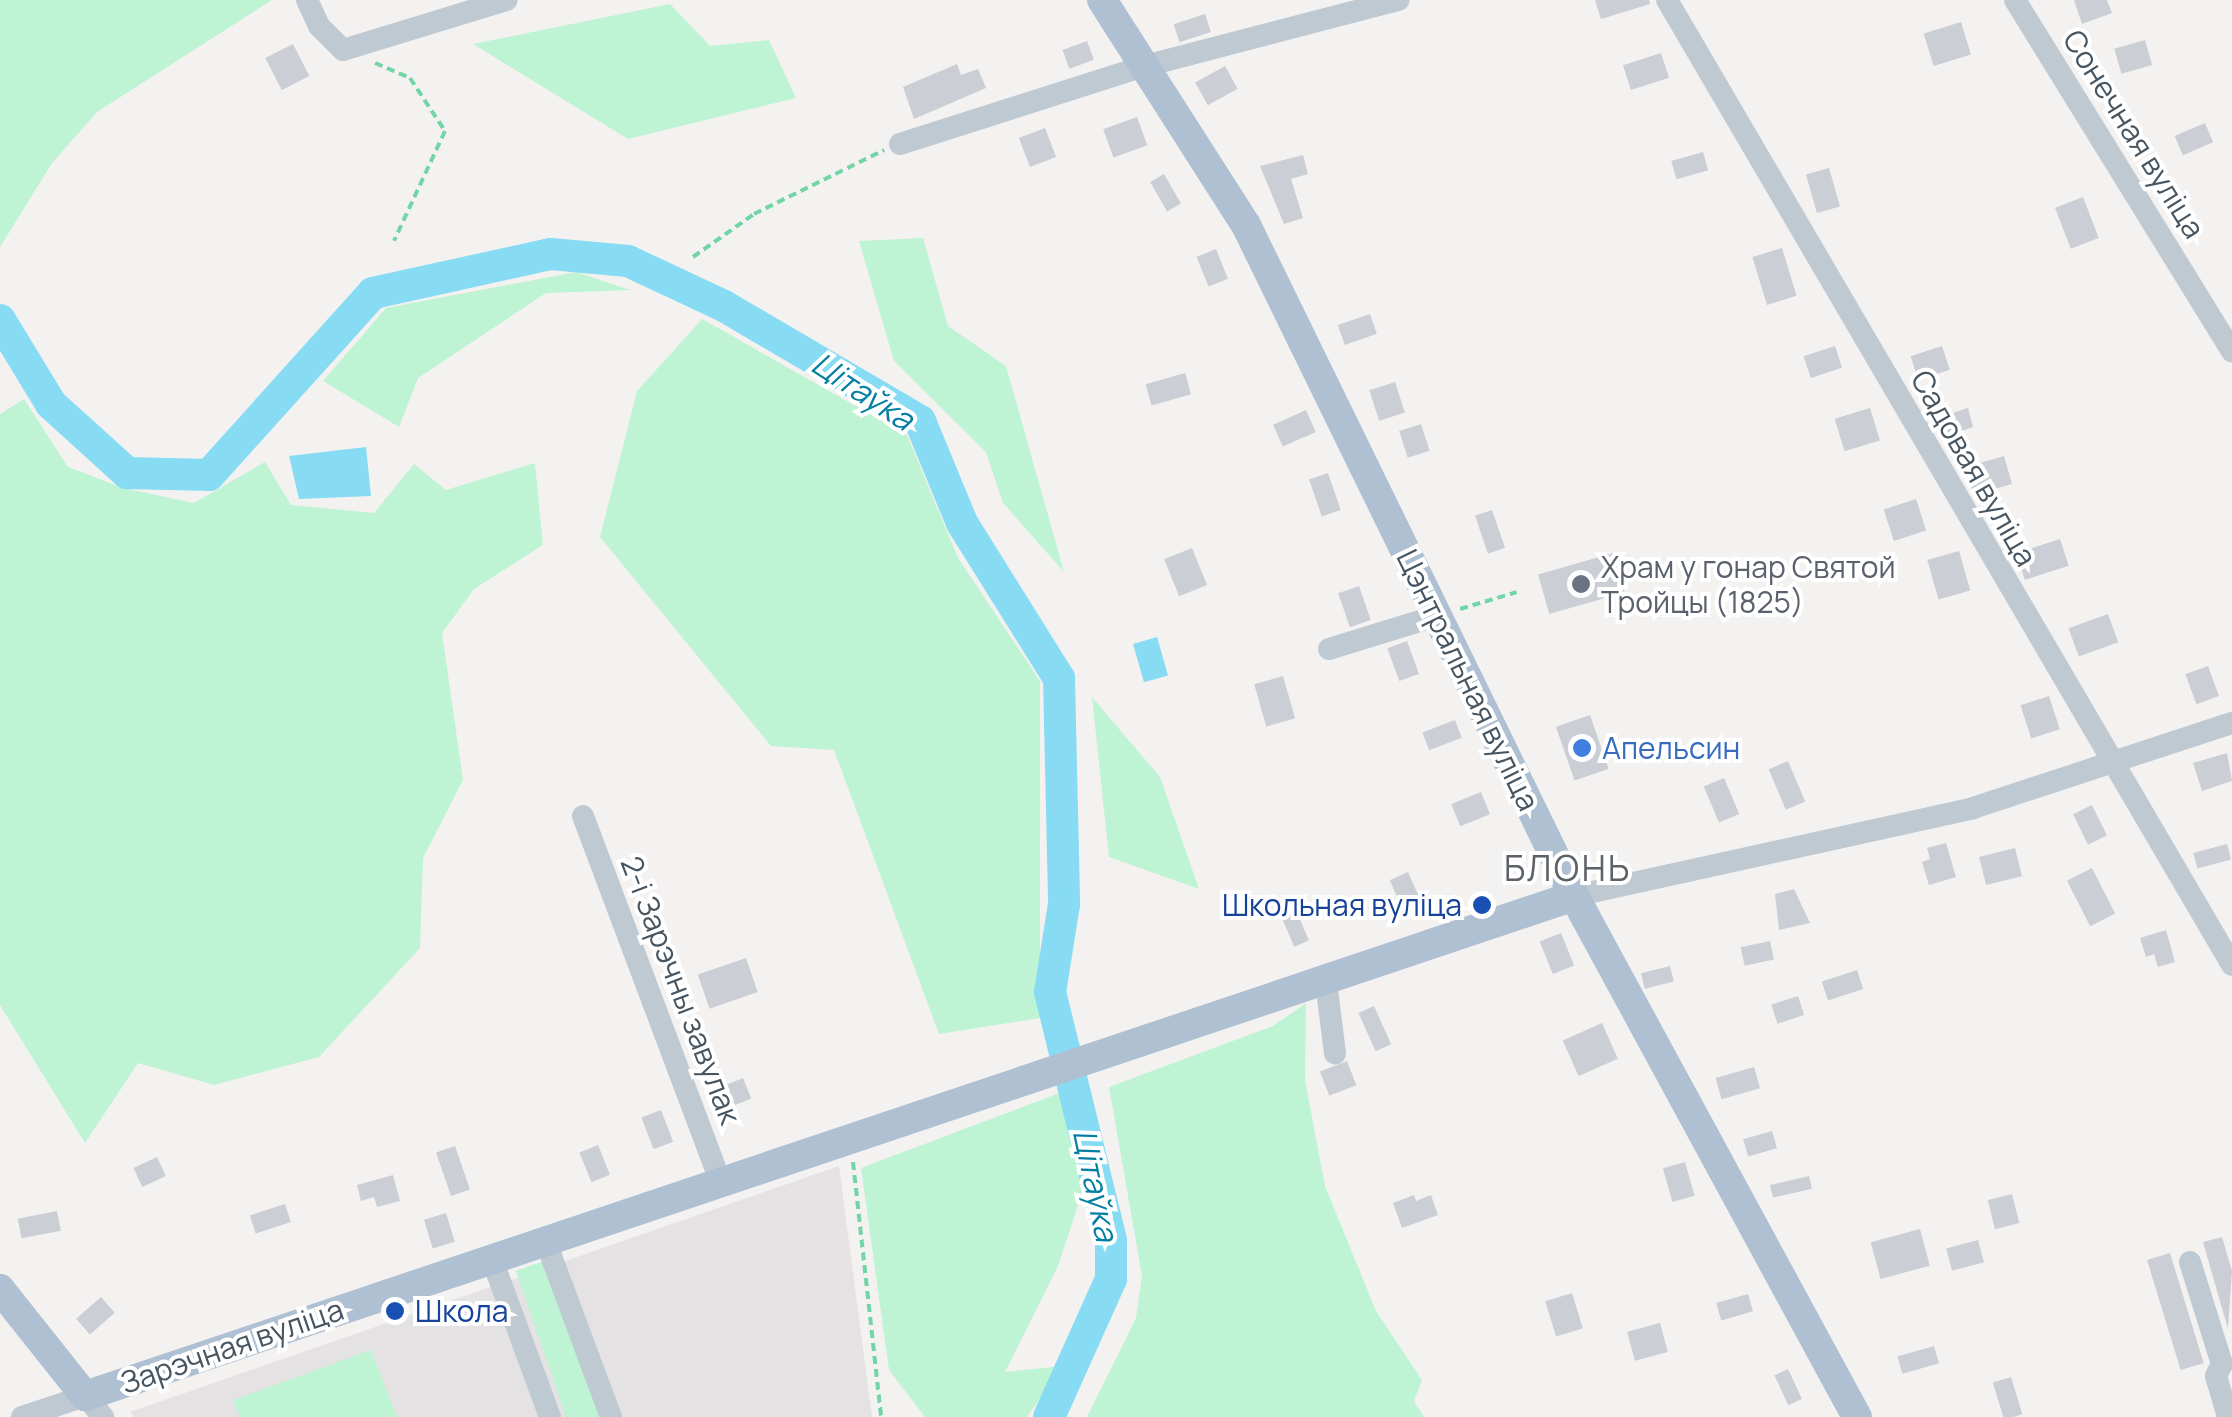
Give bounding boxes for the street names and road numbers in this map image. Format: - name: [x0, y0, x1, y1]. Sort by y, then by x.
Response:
- street label: Сонечная вуліца: [2056, 23, 2212, 245]
- street label: Садовая вуліца: [1903, 364, 2045, 572]
- street label: Цэнтральная вуліца: [1389, 544, 1547, 816]
- street label: 2-і Зарэчны завулак: [613, 851, 749, 1129]
- street label: Зарэчная вуліца: [116, 1291, 348, 1401]

